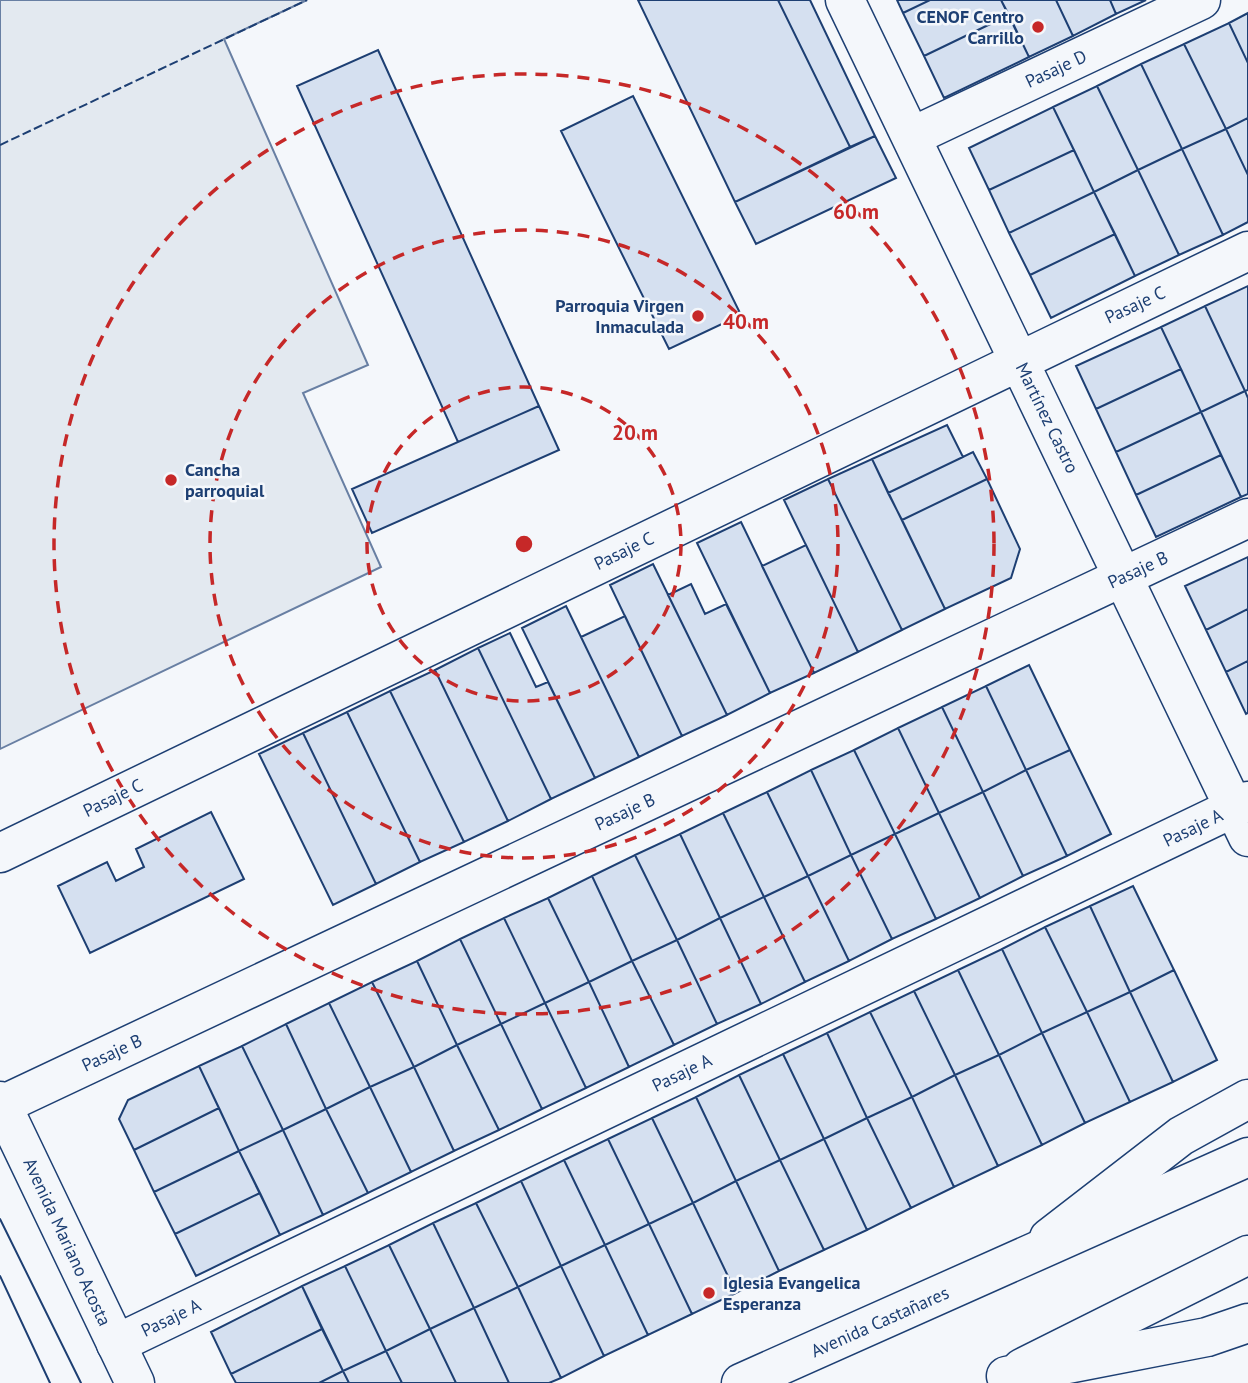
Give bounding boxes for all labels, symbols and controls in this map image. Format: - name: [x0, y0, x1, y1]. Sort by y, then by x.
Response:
- place label: CENOF Centro Carrillo: [917, 5, 1024, 49]
- marker: CENOF Centro Carrillo: [1030, 19, 1046, 35]
- street label: Pasaje D: [1021, 44, 1090, 93]
- text: 60 m: [833, 198, 879, 225]
- street label: Pasaje C: [1101, 281, 1169, 328]
- place label: Parroquia Virgen Inmaculada: [555, 294, 684, 338]
- marker: Parroquia Virgen Inmaculada: [690, 308, 706, 324]
- text: 40 m: [723, 308, 769, 335]
- street label: Martínez Castro: [1011, 359, 1084, 477]
- text: 20 m: [612, 419, 658, 446]
- place label: Cancha parroquial: [185, 458, 265, 502]
- marker: Cancha parroquial: [163, 472, 179, 488]
- street label: Pasaje C: [590, 526, 658, 575]
- centre of rings: [512, 532, 536, 556]
- street label: Pasaje B: [1104, 546, 1172, 594]
- street label: Pasaje C: [79, 773, 147, 822]
- street label: Pasaje B: [591, 788, 659, 836]
- street label: Pasaje A: [1159, 803, 1227, 852]
- street label: Pasaje B: [78, 1029, 146, 1077]
- street label: Pasaje A: [648, 1048, 716, 1097]
- street label: Avenida Mariano Acosta: [18, 1154, 116, 1329]
- place label: Iglesia Evangelica Esperanza: [723, 1271, 861, 1315]
- street label: Avenida Castañares: [807, 1281, 952, 1362]
- marker: Iglesia Evangelica Esperanza: [701, 1285, 717, 1301]
- street label: Pasaje A: [137, 1293, 205, 1342]

